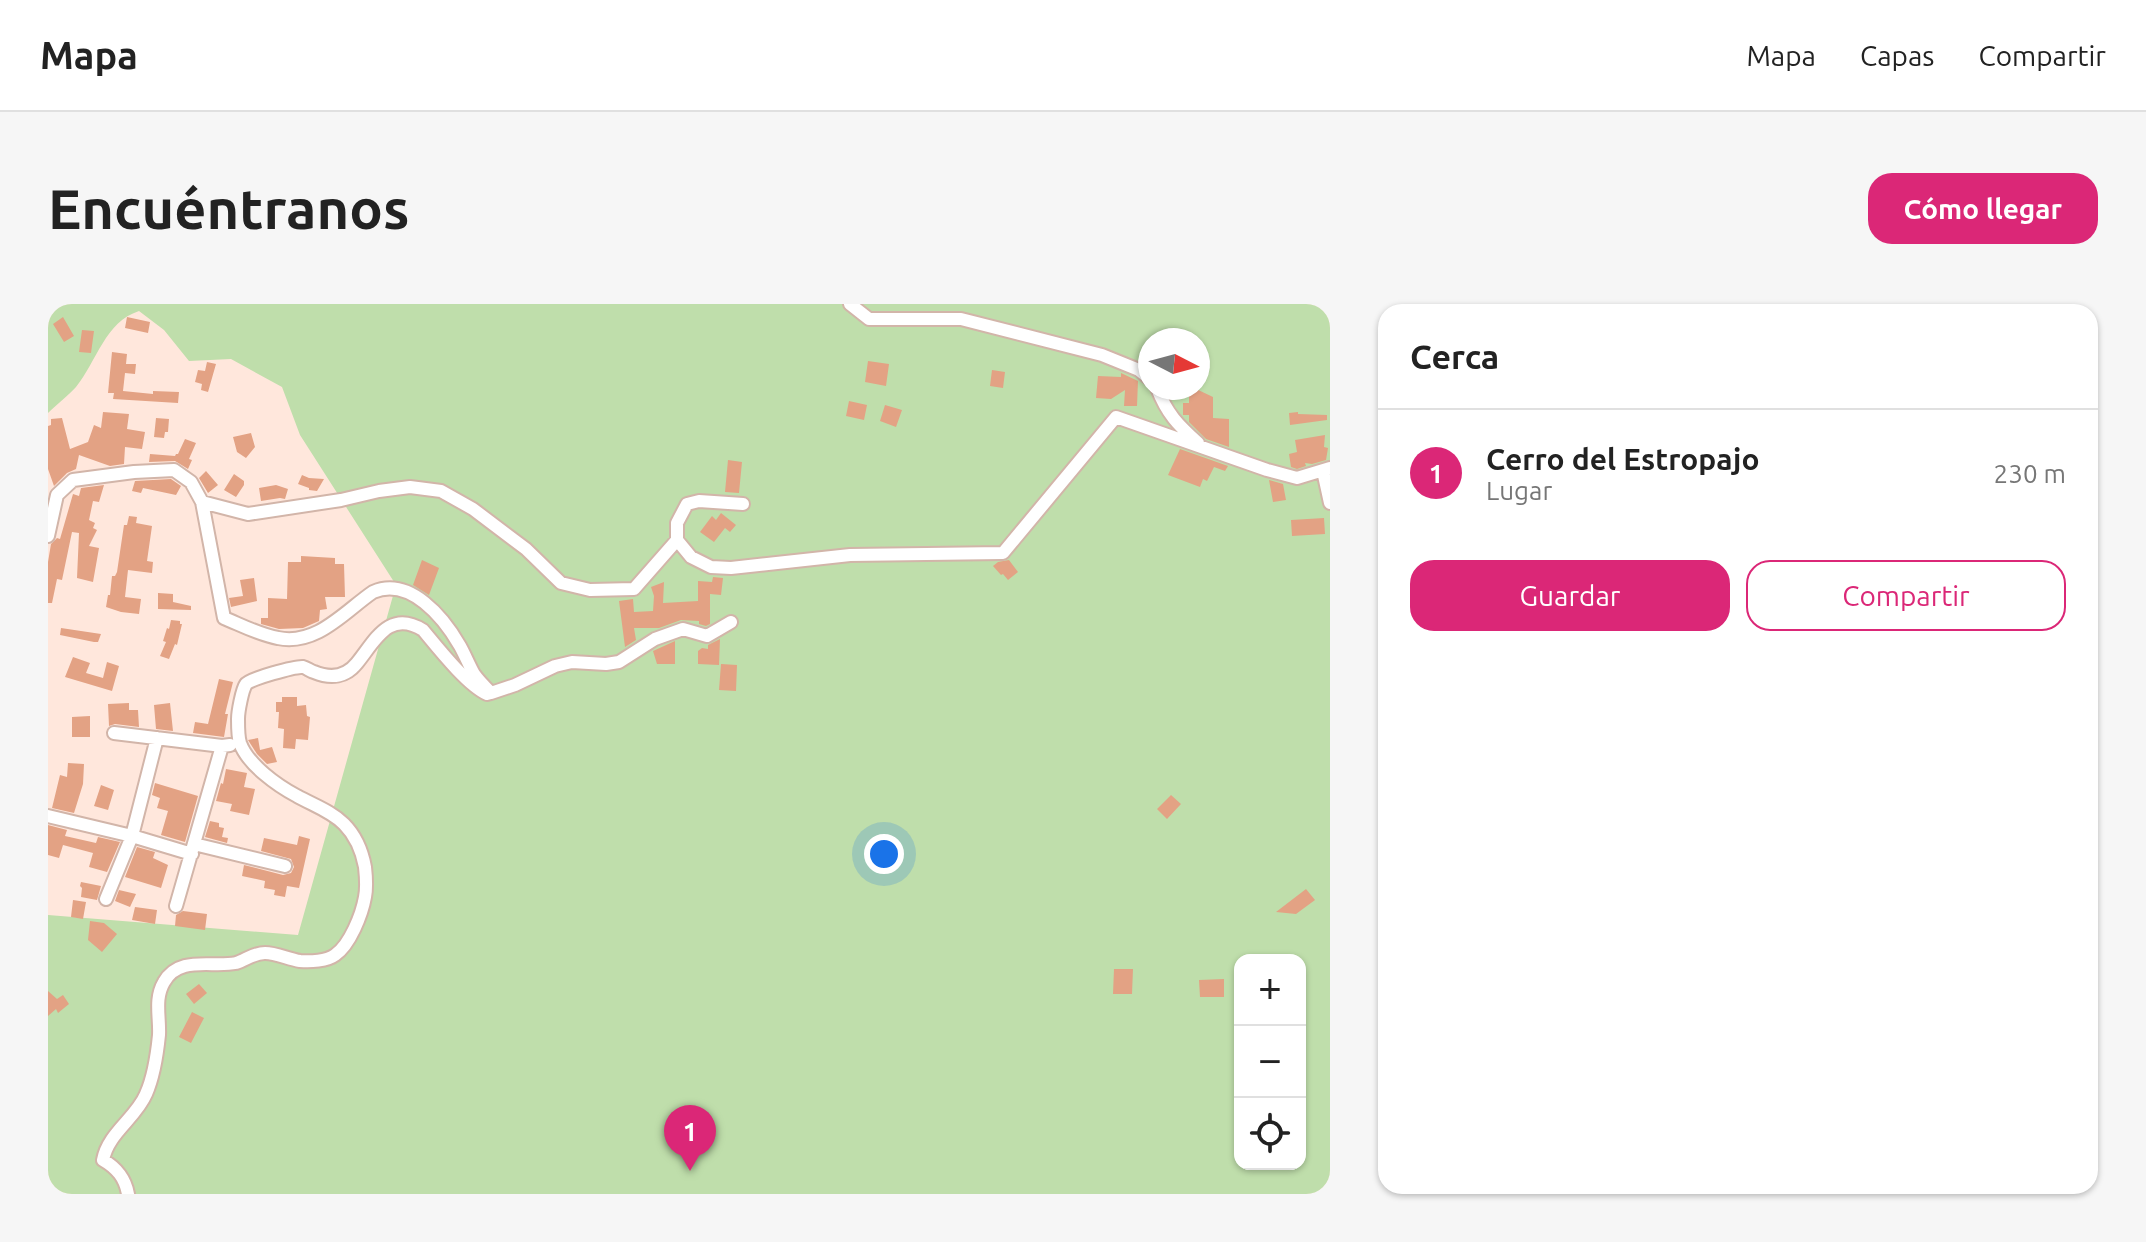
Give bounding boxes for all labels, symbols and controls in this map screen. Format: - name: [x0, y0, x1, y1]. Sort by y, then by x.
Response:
- text: Mapa: [40, 34, 138, 76]
- text: Mapa: [1746, 40, 1816, 71]
- text: Capas: [1860, 40, 1935, 71]
- text: Compartir: [1979, 40, 2106, 71]
- button: Cómo llegar: [1868, 173, 2098, 244]
- text: Encuéntranos: [48, 177, 409, 240]
- north arrow: [1138, 328, 1210, 400]
- text: Cerca: [1410, 337, 1499, 375]
- text: Cerro del Estropajo: [1486, 442, 1759, 476]
- text: 1: [1429, 459, 1443, 488]
- text: 230 m: [1994, 459, 2066, 488]
- text: Lugar: [1486, 476, 1552, 505]
- button: Guardar: [1410, 560, 1730, 631]
- button: Compartir: [1746, 560, 2066, 631]
- your location: [864, 834, 904, 874]
- map controls: [1234, 954, 1306, 1170]
- button: +: [1234, 954, 1306, 1026]
- button: −: [1234, 1026, 1306, 1098]
- button: locate: [1234, 1098, 1306, 1170]
- pin: 1: [664, 1105, 716, 1171]

